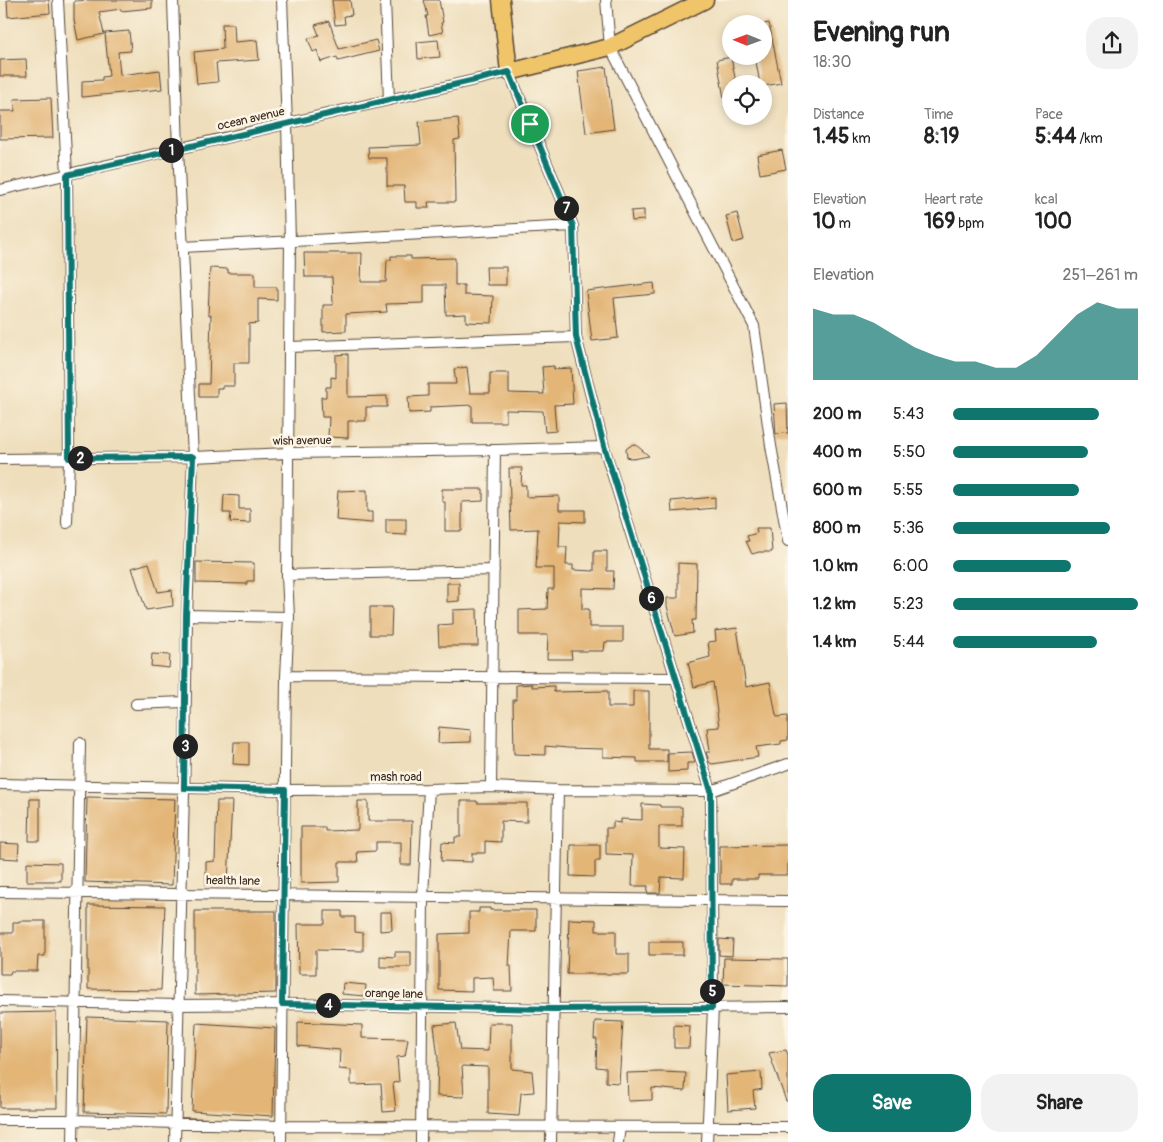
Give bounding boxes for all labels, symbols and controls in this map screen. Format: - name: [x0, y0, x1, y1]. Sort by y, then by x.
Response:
- north arrow: [722, 15, 772, 65]
- map controls: [722, 15, 772, 125]
- text: Evening run: [813, 15, 950, 50]
- button: share: [1086, 17, 1138, 69]
- text: 18:30: [813, 52, 851, 72]
- button: locate: [722, 75, 772, 125]
- pin: [509, 103, 551, 145]
- street label: ocean avenue: [216, 104, 286, 134]
- text: Distance: [813, 106, 864, 123]
- text: Time: [924, 106, 953, 123]
- text: Pace: [1035, 106, 1063, 123]
- icon: arrive: [516, 110, 544, 138]
- text: 1.45: [813, 123, 849, 150]
- text: 8:19: [924, 123, 959, 150]
- text: 5:44: [1035, 123, 1076, 150]
- text: km: [849, 130, 871, 147]
- text: /km: [1076, 130, 1103, 147]
- pin: 1: [158, 138, 184, 162]
- text: 1: [169, 142, 174, 159]
- text: Elevation: [813, 191, 866, 208]
- text: Heart rate: [924, 191, 983, 208]
- text: kcal: [1035, 191, 1058, 208]
- pin: 7: [554, 196, 578, 220]
- text: 7: [563, 200, 570, 217]
- text: 10: [813, 208, 836, 235]
- text: 169: [924, 208, 955, 235]
- text: 100: [1035, 208, 1072, 235]
- text: m: [836, 215, 851, 232]
- text: bpm: [955, 215, 984, 232]
- text: Elevation: [813, 265, 874, 285]
- text: 251–261 m: [1063, 265, 1138, 285]
- text: 200 m: [813, 404, 861, 424]
- text: 5:43: [893, 404, 924, 424]
- street label: wish avenue: [272, 433, 332, 449]
- text: 400 m: [813, 442, 862, 462]
- text: 5:50: [893, 442, 926, 462]
- pin: 2: [68, 446, 92, 470]
- text: 2: [77, 450, 84, 467]
- text: 600 m: [813, 480, 862, 500]
- text: 5:55: [893, 480, 923, 500]
- text: 800 m: [813, 518, 861, 538]
- text: 5:36: [893, 518, 924, 538]
- text: 1.0 km: [813, 556, 858, 576]
- text: 6:00: [893, 556, 928, 576]
- pin: 6: [638, 586, 664, 610]
- text: 6: [647, 590, 656, 607]
- text: 1.2 km: [813, 594, 856, 614]
- text: 5:23: [893, 594, 923, 614]
- text: 1.4 km: [813, 632, 856, 652]
- text: 5:44: [893, 632, 925, 652]
- pin: 3: [172, 734, 198, 758]
- text: 3: [182, 738, 189, 755]
- street label: mash road: [370, 770, 422, 785]
- street label: health lane: [206, 873, 260, 889]
- pin: 5: [700, 978, 724, 1004]
- text: 5: [709, 983, 716, 1000]
- street label: orange lane: [365, 986, 423, 1002]
- pin: 4: [316, 992, 340, 1018]
- text: 4: [324, 997, 333, 1014]
- button: Save: [813, 1074, 971, 1132]
- button: Share: [981, 1074, 1138, 1132]

